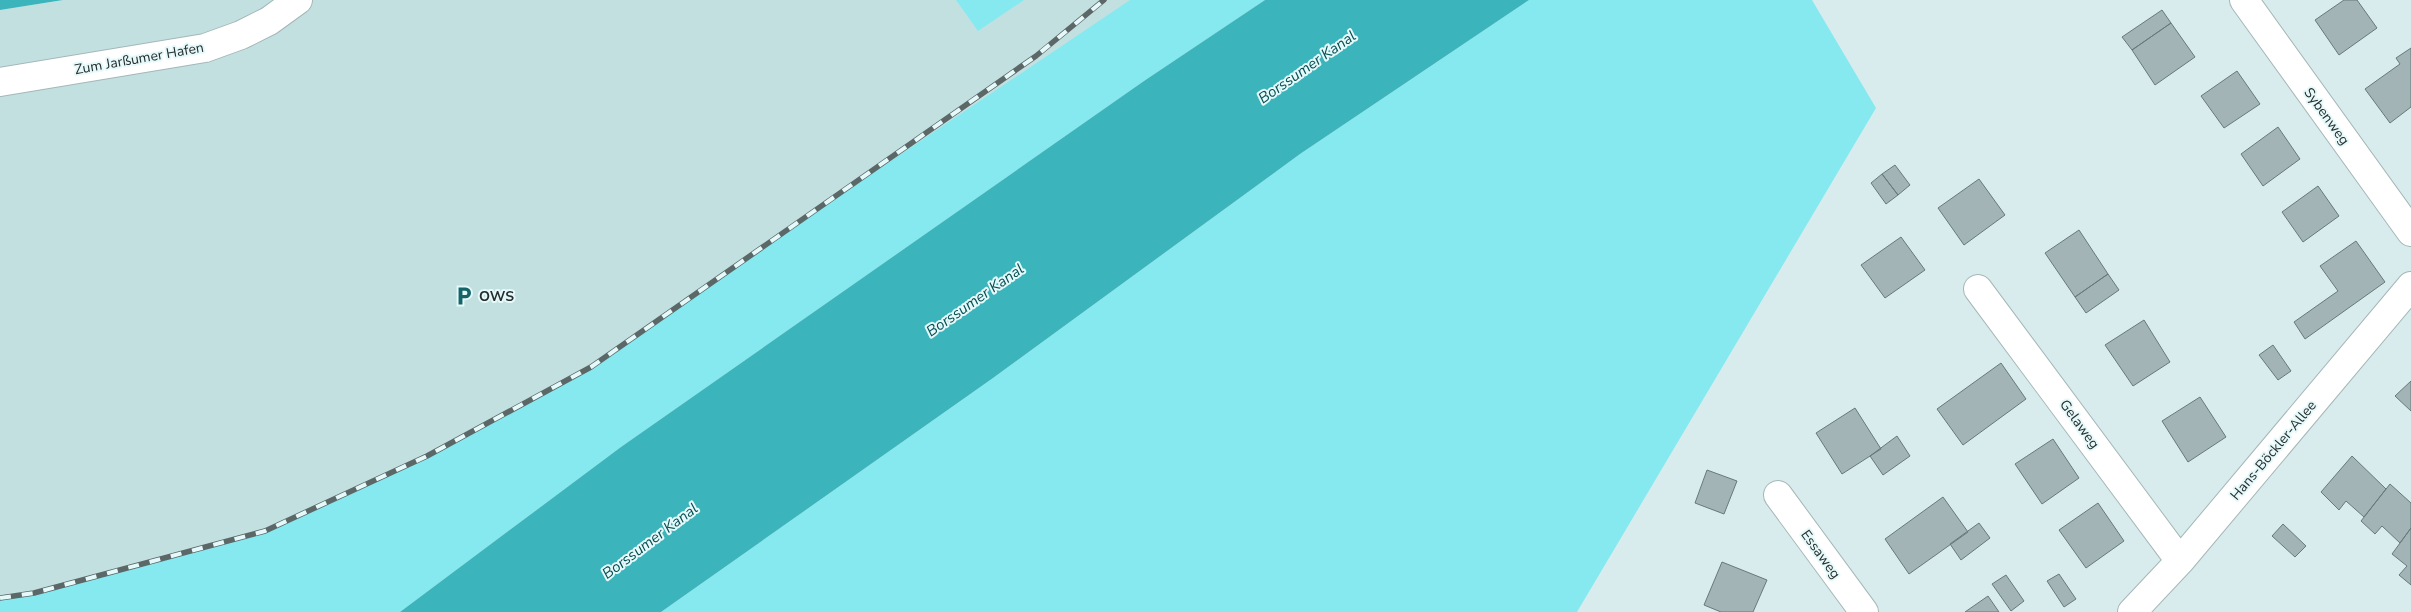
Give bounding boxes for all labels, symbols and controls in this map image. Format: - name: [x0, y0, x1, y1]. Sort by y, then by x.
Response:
- water label: Borssumer Kanal: [1254, 26, 1360, 108]
- street label: Zum Jarßumer Hafen: [73, 38, 205, 79]
- street label: Sybenweg: [2299, 84, 2354, 149]
- water label: Borssumer Kanal: [922, 259, 1028, 341]
- parking icon: OWS: [453, 285, 475, 307]
- place label: OWS: [479, 287, 514, 306]
- street label: Gelaweg: [2055, 396, 2104, 453]
- street label: Hans-Böckler-Allee: [2226, 396, 2321, 504]
- water label: Borssumer Kanal: [598, 498, 702, 584]
- street label: Essaweg: [1796, 526, 1845, 583]

